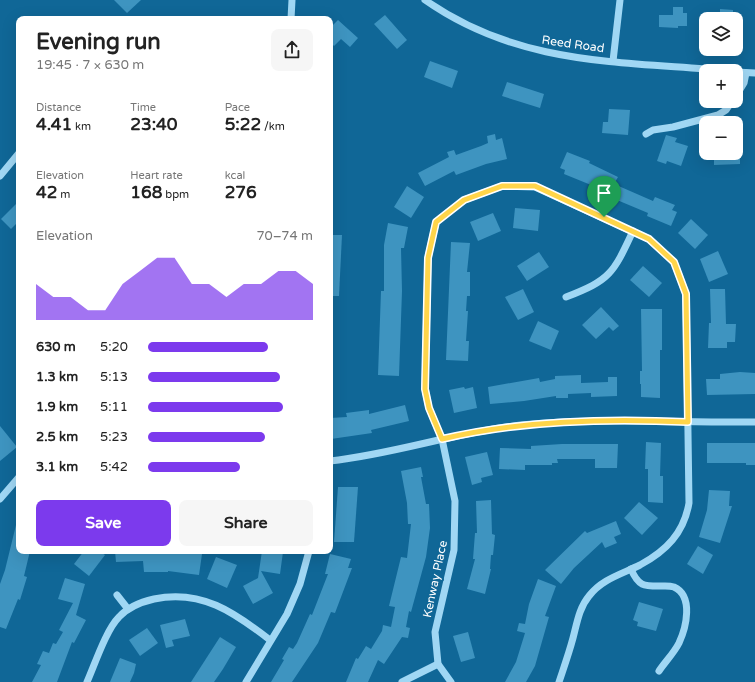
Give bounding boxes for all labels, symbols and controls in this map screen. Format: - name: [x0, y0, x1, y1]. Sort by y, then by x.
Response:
- map controls: [699, 12, 743, 160]
- button: layers: [699, 12, 743, 56]
- text: Evening run: [36, 29, 161, 55]
- button: share: [271, 29, 313, 71]
- street label: Reed Road: [541, 33, 605, 55]
- text: 19:45 · 7 × 630 m: [36, 57, 144, 73]
- button: +: [699, 64, 743, 108]
- text: Distance: [36, 101, 81, 114]
- text: Time: [130, 101, 156, 114]
- text: Pace: [225, 101, 250, 114]
- text: 4.41: [36, 114, 72, 135]
- text: 23:40: [130, 114, 177, 135]
- text: 5:22: [225, 114, 261, 135]
- button: −: [699, 116, 743, 160]
- text: km: [72, 120, 91, 133]
- text: /km: [261, 120, 285, 133]
- text: Elevation: [36, 169, 84, 182]
- text: Heart rate: [130, 169, 183, 182]
- text: kcal: [225, 169, 245, 182]
- pin: [587, 176, 621, 217]
- text: 42: [36, 182, 57, 203]
- text: 168: [130, 182, 162, 203]
- text: 276: [225, 182, 257, 203]
- icon: arrive: [593, 182, 615, 204]
- text: m: [57, 188, 70, 201]
- text: bpm: [162, 188, 189, 201]
- text: Elevation: [36, 228, 93, 244]
- text: 70–74 m: [256, 228, 313, 244]
- text: 630 m: [36, 339, 76, 355]
- text: 5:20: [100, 339, 128, 355]
- text: 1.3 km: [36, 369, 78, 385]
- text: 5:13: [100, 369, 128, 385]
- text: 1.9 km: [36, 399, 78, 415]
- text: 5:11: [100, 399, 128, 415]
- text: 2.5 km: [36, 429, 78, 445]
- text: 5:23: [100, 429, 128, 445]
- text: 3.1 km: [36, 459, 78, 475]
- text: 5:42: [100, 459, 128, 475]
- button: Save: [36, 500, 171, 546]
- button: Share: [179, 500, 313, 546]
- street label: Kenway Place: [420, 539, 450, 619]

